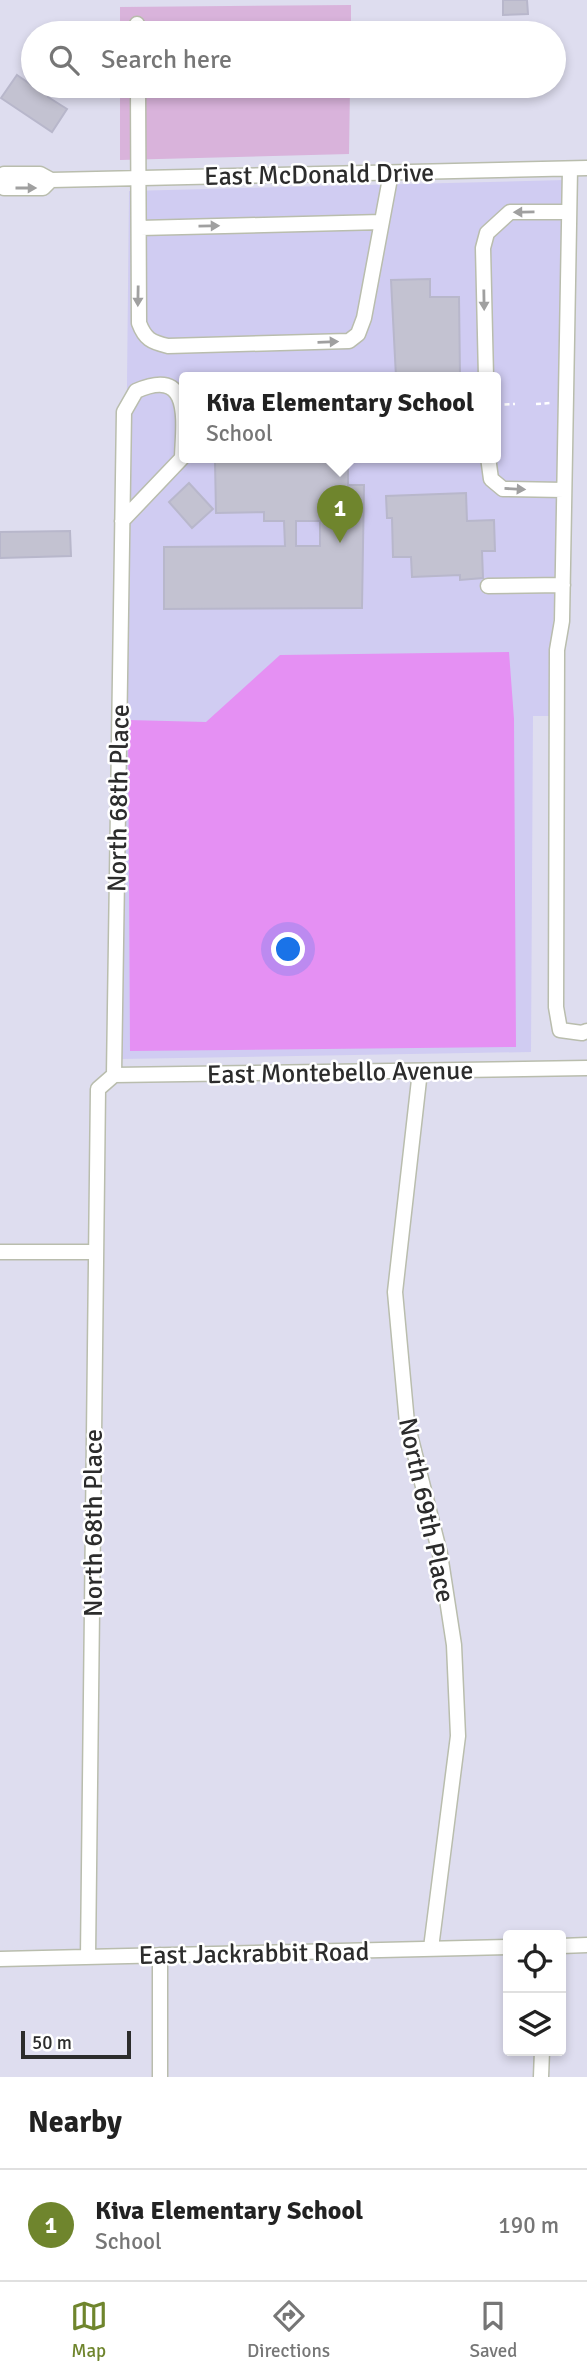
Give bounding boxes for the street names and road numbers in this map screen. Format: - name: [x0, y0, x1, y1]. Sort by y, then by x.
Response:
- street label: East McDonald Drive: [204, 157, 434, 193]
- street label: North 68th Place: [101, 704, 137, 892]
- street label: East Montebello Avenue: [207, 1055, 474, 1091]
- street label: North 69th Place: [391, 1415, 461, 1605]
- street label: North 68th Place: [78, 1429, 110, 1617]
- street label: East Jackrabbit Road: [138, 1936, 370, 1972]

